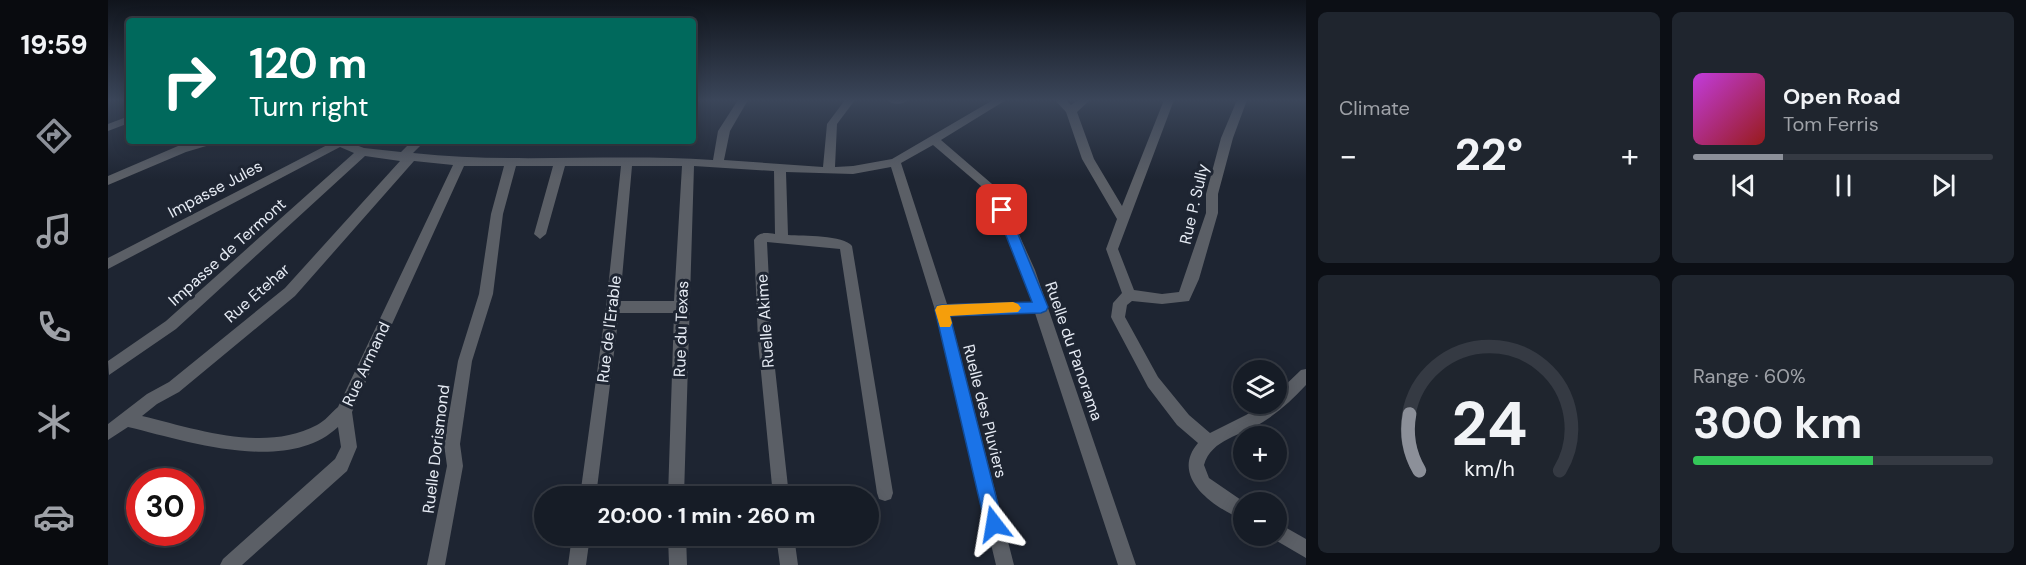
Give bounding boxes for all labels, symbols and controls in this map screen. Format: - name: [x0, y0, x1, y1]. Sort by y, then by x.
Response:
- text: 19:59: [20, 27, 88, 62]
- text: 120 m: [249, 36, 367, 91]
- icon: right: [150, 42, 228, 120]
- text: Open Road: [1783, 82, 1901, 111]
- text: Turn right: [249, 89, 369, 124]
- text: Climate: [1339, 95, 1410, 121]
- text: Tom Ferris: [1783, 111, 1879, 137]
- icon: directions: [33, 115, 75, 157]
- text: 22°: [1455, 125, 1523, 184]
- text: −: [1339, 134, 1357, 177]
- text: +: [1621, 134, 1639, 177]
- street label: Impasse Jules: [164, 155, 266, 223]
- street label: Rue P. Sully: [1175, 162, 1213, 246]
- icon: previous: [1727, 169, 1760, 202]
- icon: pause: [1827, 169, 1860, 202]
- icon: next: [1927, 169, 1960, 202]
- pin: [976, 184, 1027, 235]
- icon: arrive: [985, 193, 1018, 226]
- street label: Impasse de Termont: [164, 194, 290, 310]
- icon: music: [33, 210, 75, 252]
- street label: Rue Etehar: [220, 259, 294, 327]
- street label: Ruelle Akime: [751, 273, 779, 369]
- street label: Rue de l'Erable: [592, 274, 626, 384]
- street label: Ruelle du Panorama: [1040, 279, 1108, 423]
- street label: Rue du Texas: [669, 280, 693, 378]
- icon: phone: [33, 306, 75, 348]
- street label: Rue Armand: [337, 318, 395, 410]
- street label: Ruelle des Pluviers: [958, 342, 1012, 480]
- map controls: [1233, 360, 1287, 546]
- button: layers: [1233, 360, 1287, 414]
- text: Range · 60%: [1693, 363, 1806, 389]
- street label: Ruelle Dorismond: [418, 383, 454, 515]
- text: 24: [1451, 383, 1527, 464]
- text: 300 km: [1693, 393, 1862, 452]
- icon: climate: [33, 401, 75, 443]
- button: +: [1233, 426, 1287, 480]
- text: km/h: [1464, 455, 1514, 483]
- speed limit sign: 30: [126, 468, 204, 546]
- position arrow: [962, 492, 1026, 556]
- button: −: [1233, 492, 1287, 546]
- icon: car: [33, 496, 75, 538]
- text: 20:00 · 1 min · 260 m: [598, 501, 815, 530]

